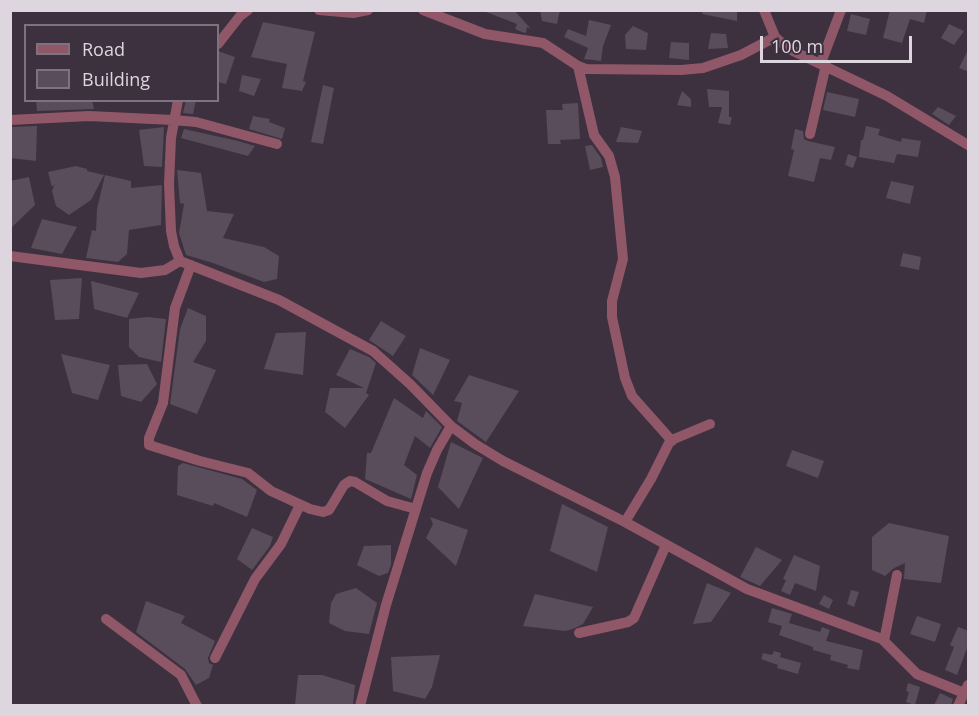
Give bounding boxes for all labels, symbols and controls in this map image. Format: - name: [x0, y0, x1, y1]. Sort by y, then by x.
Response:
- legend: [24, 24, 219, 102]
- scale bar: [763, 24, 914, 62]
- text: 100 m: [771, 34, 823, 58]
- text: Road: [82, 37, 125, 61]
- text: Building: [82, 67, 150, 91]

